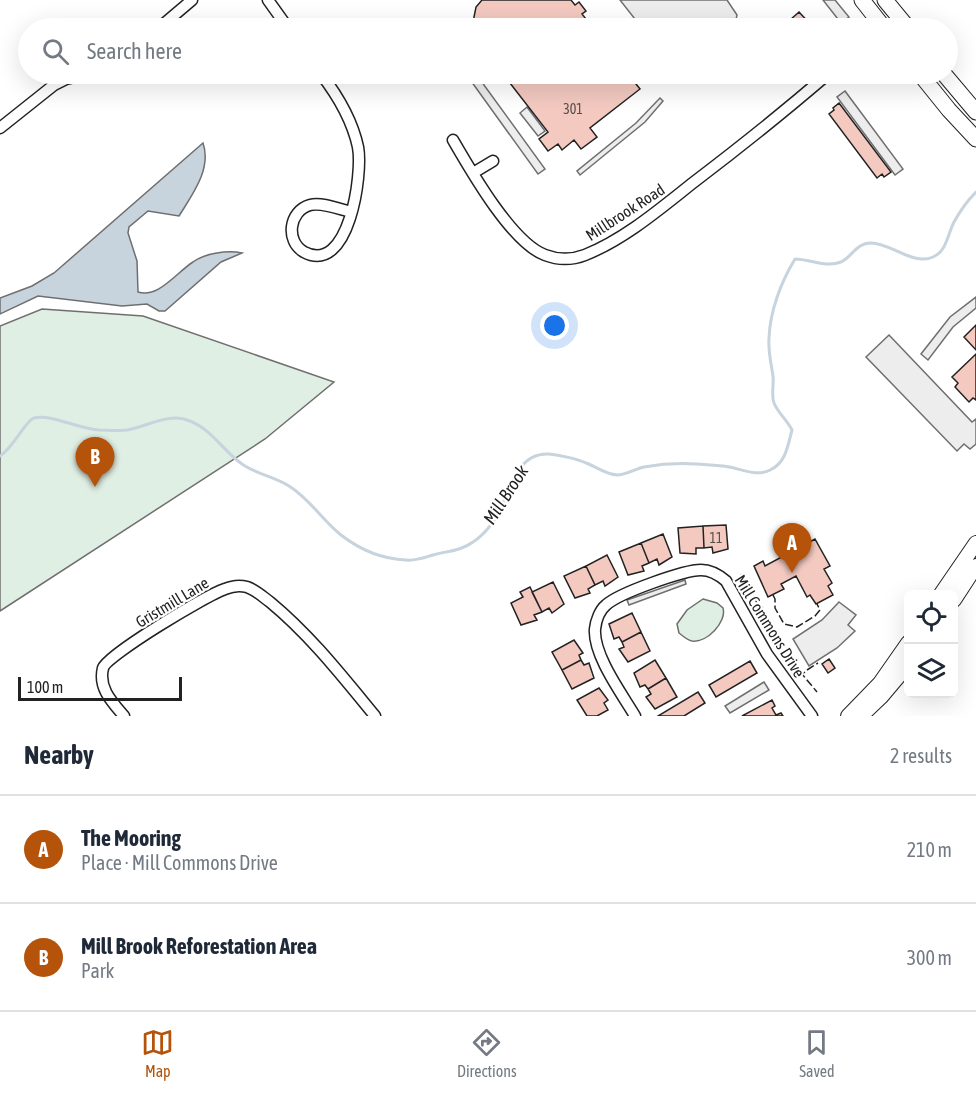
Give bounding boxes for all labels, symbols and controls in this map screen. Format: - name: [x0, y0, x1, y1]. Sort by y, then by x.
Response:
- search box: [18, 18, 958, 84]
- icon: search: [39, 35, 72, 68]
- text: Search here: [87, 38, 182, 64]
- house number: 301: [563, 101, 583, 117]
- street label: Millbrook Road: [582, 180, 668, 244]
- your location: [540, 311, 569, 340]
- pin: B: [76, 438, 115, 487]
- water label: Mill Brook: [479, 460, 533, 528]
- pin: A: [772, 524, 812, 573]
- house number: 11: [709, 530, 723, 546]
- street label: Mill Commons Drive: [731, 572, 809, 680]
- street label: Gristmill Lane: [132, 573, 212, 631]
- map controls: [904, 590, 958, 698]
- button: locate: [904, 590, 958, 644]
- button: layers: [904, 644, 958, 698]
- scale bar: [18, 674, 182, 702]
- text: 100 m: [27, 678, 63, 696]
- text: Nearby: [24, 740, 94, 770]
- text: 2 results: [890, 744, 952, 767]
- text: The Mooring: [81, 825, 181, 851]
- text: A: [39, 838, 48, 861]
- text: 210 m: [907, 838, 952, 861]
- text: Place · Mill Commons Drive: [81, 851, 278, 874]
- text: Mill Brook Reforestation Area: [81, 933, 317, 959]
- text: B: [39, 946, 48, 969]
- text: 300 m: [907, 946, 952, 969]
- text: Park: [81, 959, 114, 982]
- tab: Map: [141, 1026, 174, 1080]
- tab: Directions: [457, 1026, 517, 1080]
- tab: Saved: [799, 1026, 835, 1080]

